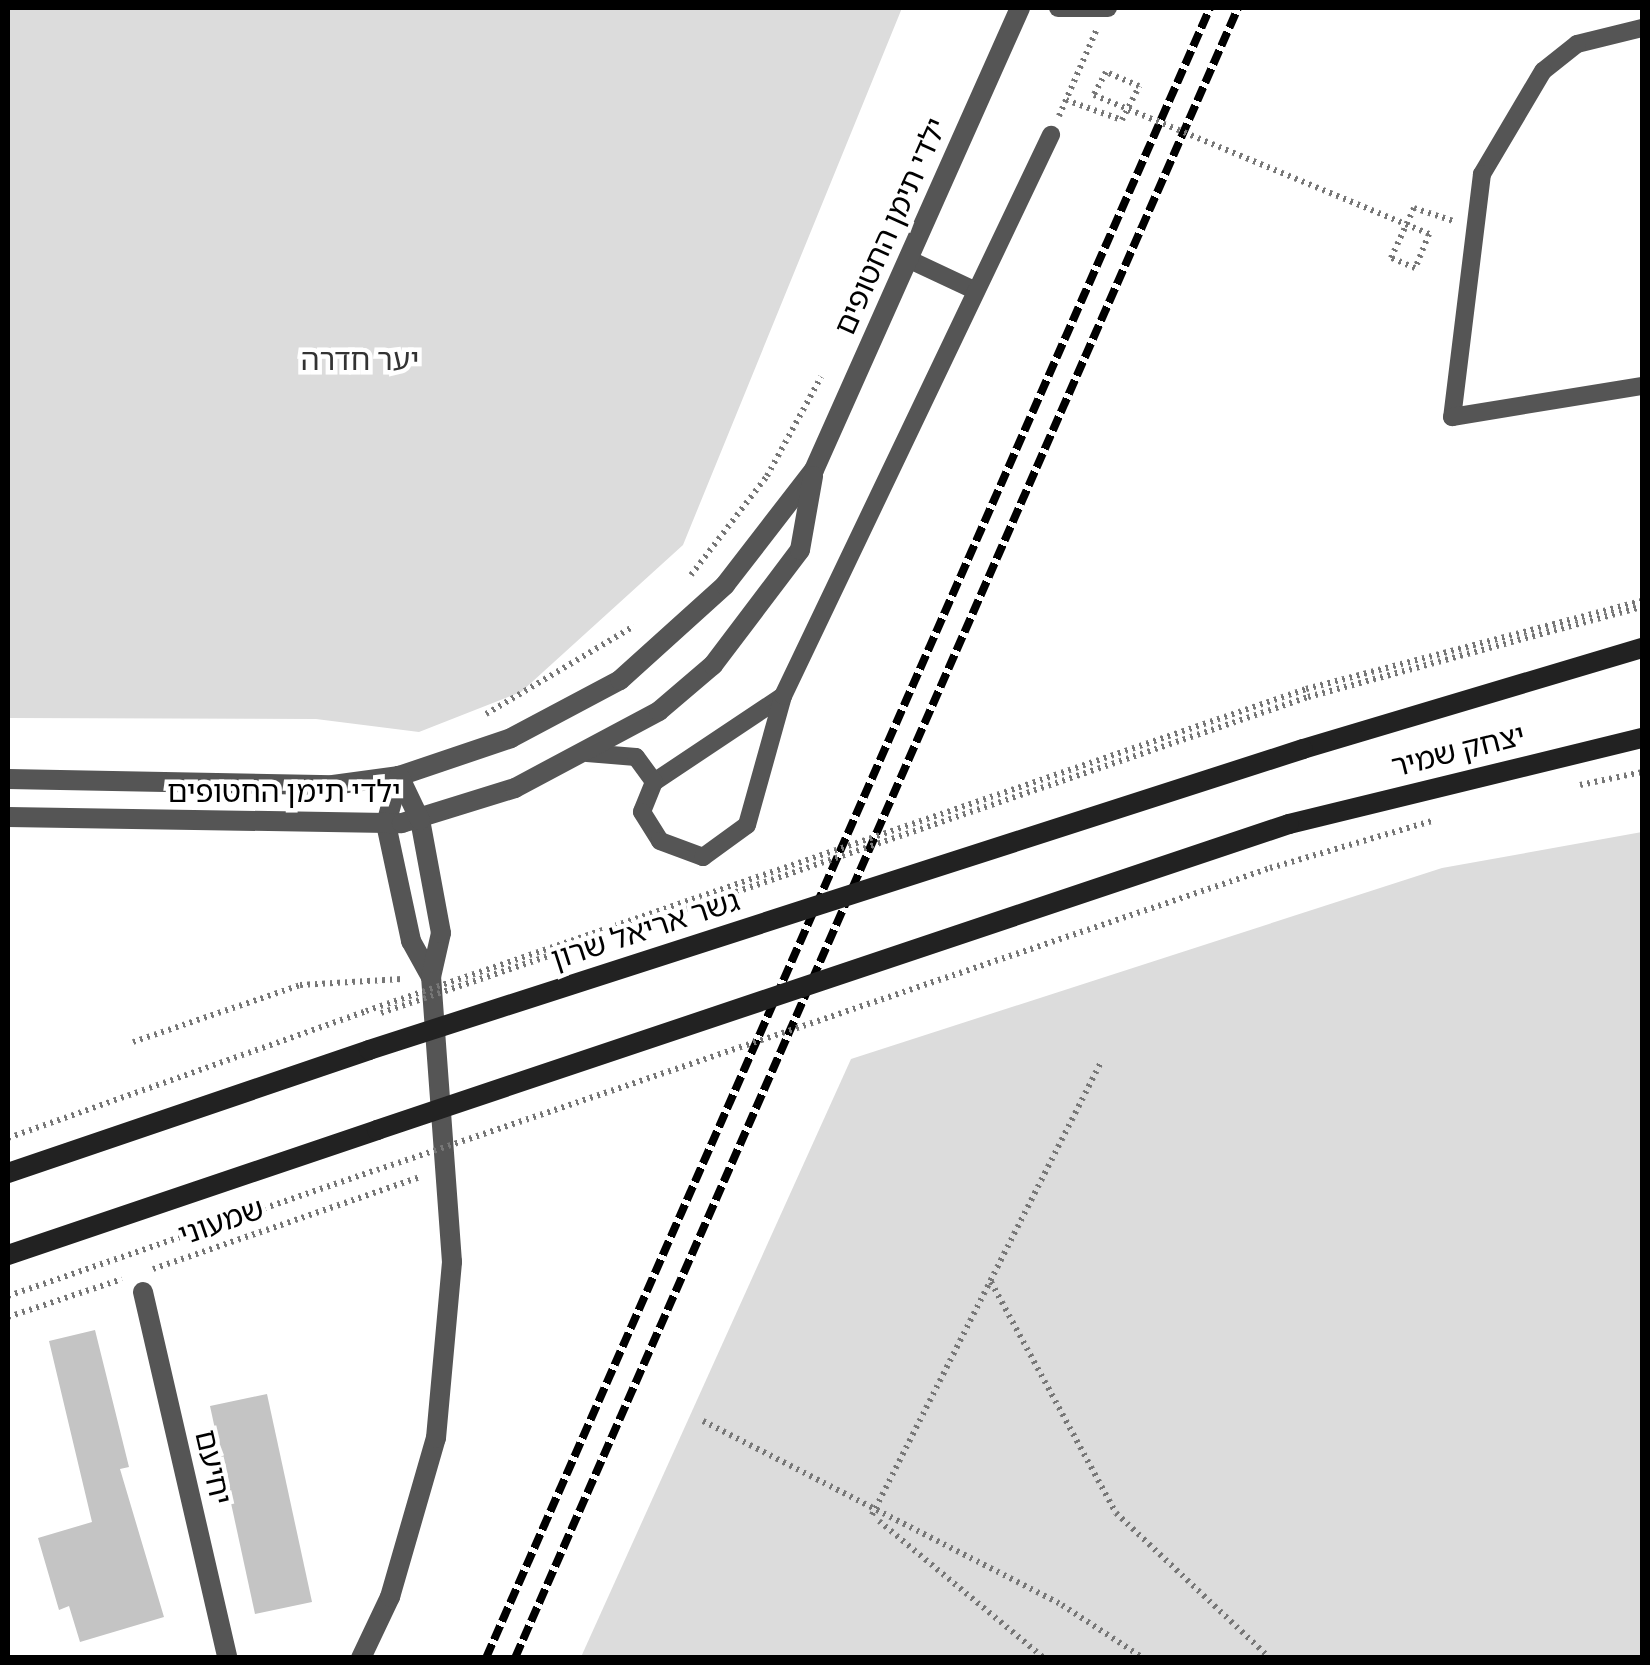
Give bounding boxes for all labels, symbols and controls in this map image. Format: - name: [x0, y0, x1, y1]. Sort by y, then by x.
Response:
- street label: ילדי תימן החטופים: [826, 112, 954, 340]
- park label: יער חדרה: [301, 341, 419, 377]
- street label: יצחק שמיר: [1387, 716, 1529, 784]
- street label: ילדי תימן החטופים: [167, 773, 401, 809]
- street label: גשר אריאל שרון: [546, 882, 744, 976]
- street label: שמעוני: [173, 1190, 269, 1252]
- street label: יחיעם: [188, 1426, 240, 1508]

